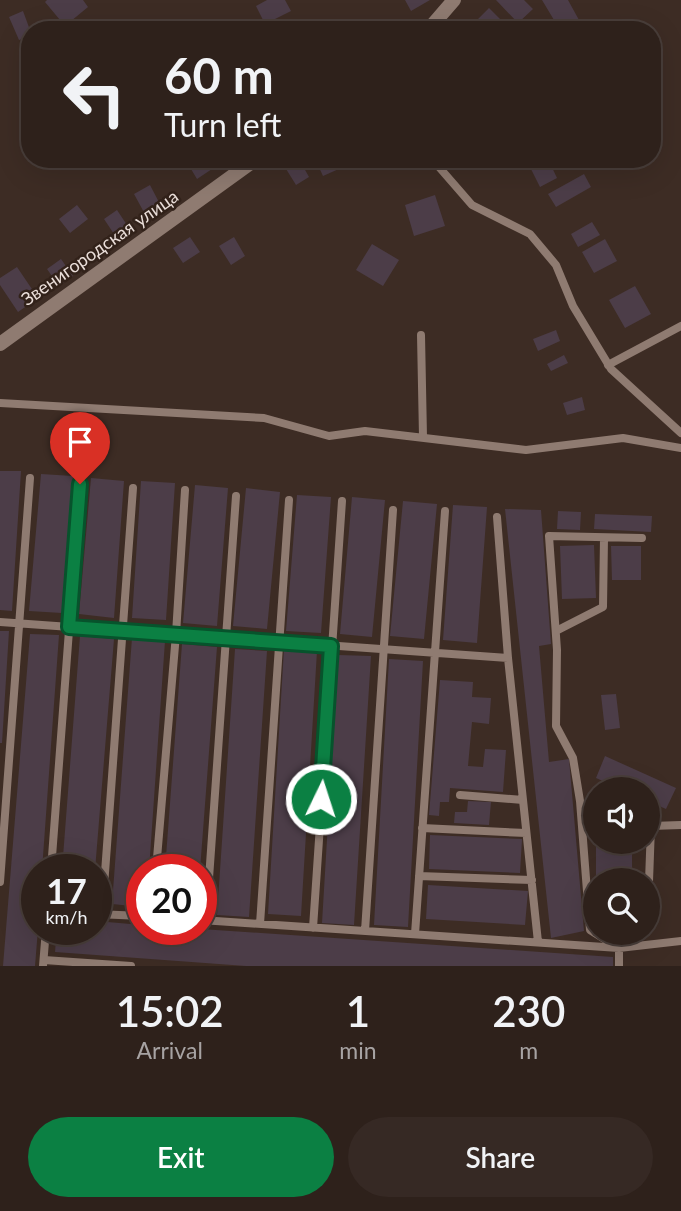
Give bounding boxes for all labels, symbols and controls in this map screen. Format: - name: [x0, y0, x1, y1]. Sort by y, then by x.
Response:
- text: 60 m: [164, 46, 274, 104]
- icon: left: [49, 49, 140, 140]
- text: Turn left: [164, 105, 281, 144]
- street label: Звенигородская улица: [17, 185, 182, 310]
- pin: [50, 412, 110, 484]
- icon: arrive: [61, 423, 99, 461]
- position arrow: [284, 762, 358, 836]
- map controls: [583, 777, 660, 945]
- button: sound: [583, 777, 660, 854]
- speed limit sign: 20: [126, 854, 217, 945]
- button: search: [583, 868, 660, 945]
- text: 17: [46, 869, 87, 911]
- text: km/h: [45, 906, 88, 928]
- text: 15:02: [116, 986, 224, 1036]
- text: 1: [346, 986, 370, 1036]
- text: 230: [492, 986, 565, 1036]
- text: Arrival: [137, 1036, 203, 1064]
- text: min: [339, 1036, 377, 1064]
- text: m: [519, 1036, 538, 1064]
- button: Exit: [28, 1117, 334, 1197]
- button: Share: [348, 1117, 653, 1197]

